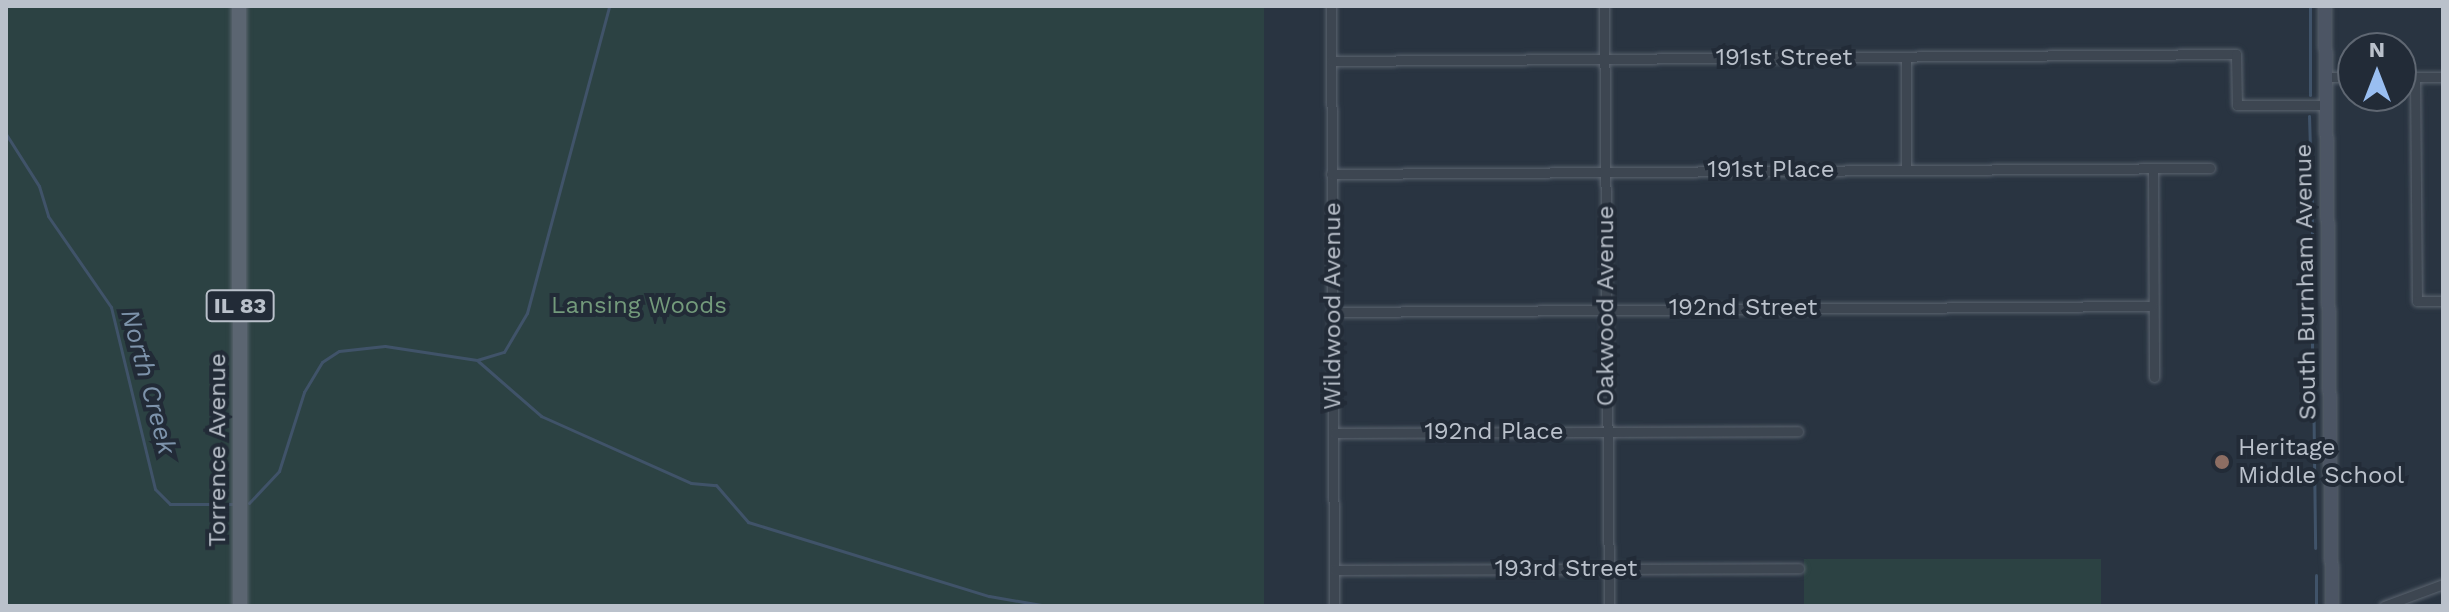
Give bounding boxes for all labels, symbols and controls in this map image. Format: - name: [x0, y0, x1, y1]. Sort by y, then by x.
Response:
- north arrow: [2337, 32, 2417, 112]
- text: N: [2369, 37, 2385, 62]
- street label: 191st Street: [1716, 44, 1852, 72]
- street label: South Burnham Avenue: [2289, 143, 2323, 421]
- street label: 191st Place: [1707, 156, 1835, 184]
- street label: Wildwood Avenue: [1319, 202, 1347, 410]
- street label: Oakwood Avenue: [1592, 205, 1620, 407]
- road number: IL 83: [204, 288, 276, 324]
- park label: Lansing Woods: [551, 292, 727, 320]
- street label: 192nd Street: [1669, 294, 1817, 322]
- water label: North Creek: [114, 306, 182, 458]
- street label: Torrence Avenue: [204, 353, 232, 547]
- street label: 192nd Place: [1424, 418, 1564, 446]
- place label: Heritage Middle School: [2238, 434, 2404, 490]
- marker: Heritage Middle School: [2213, 453, 2231, 471]
- street label: 193rd Street: [1495, 555, 1637, 583]

